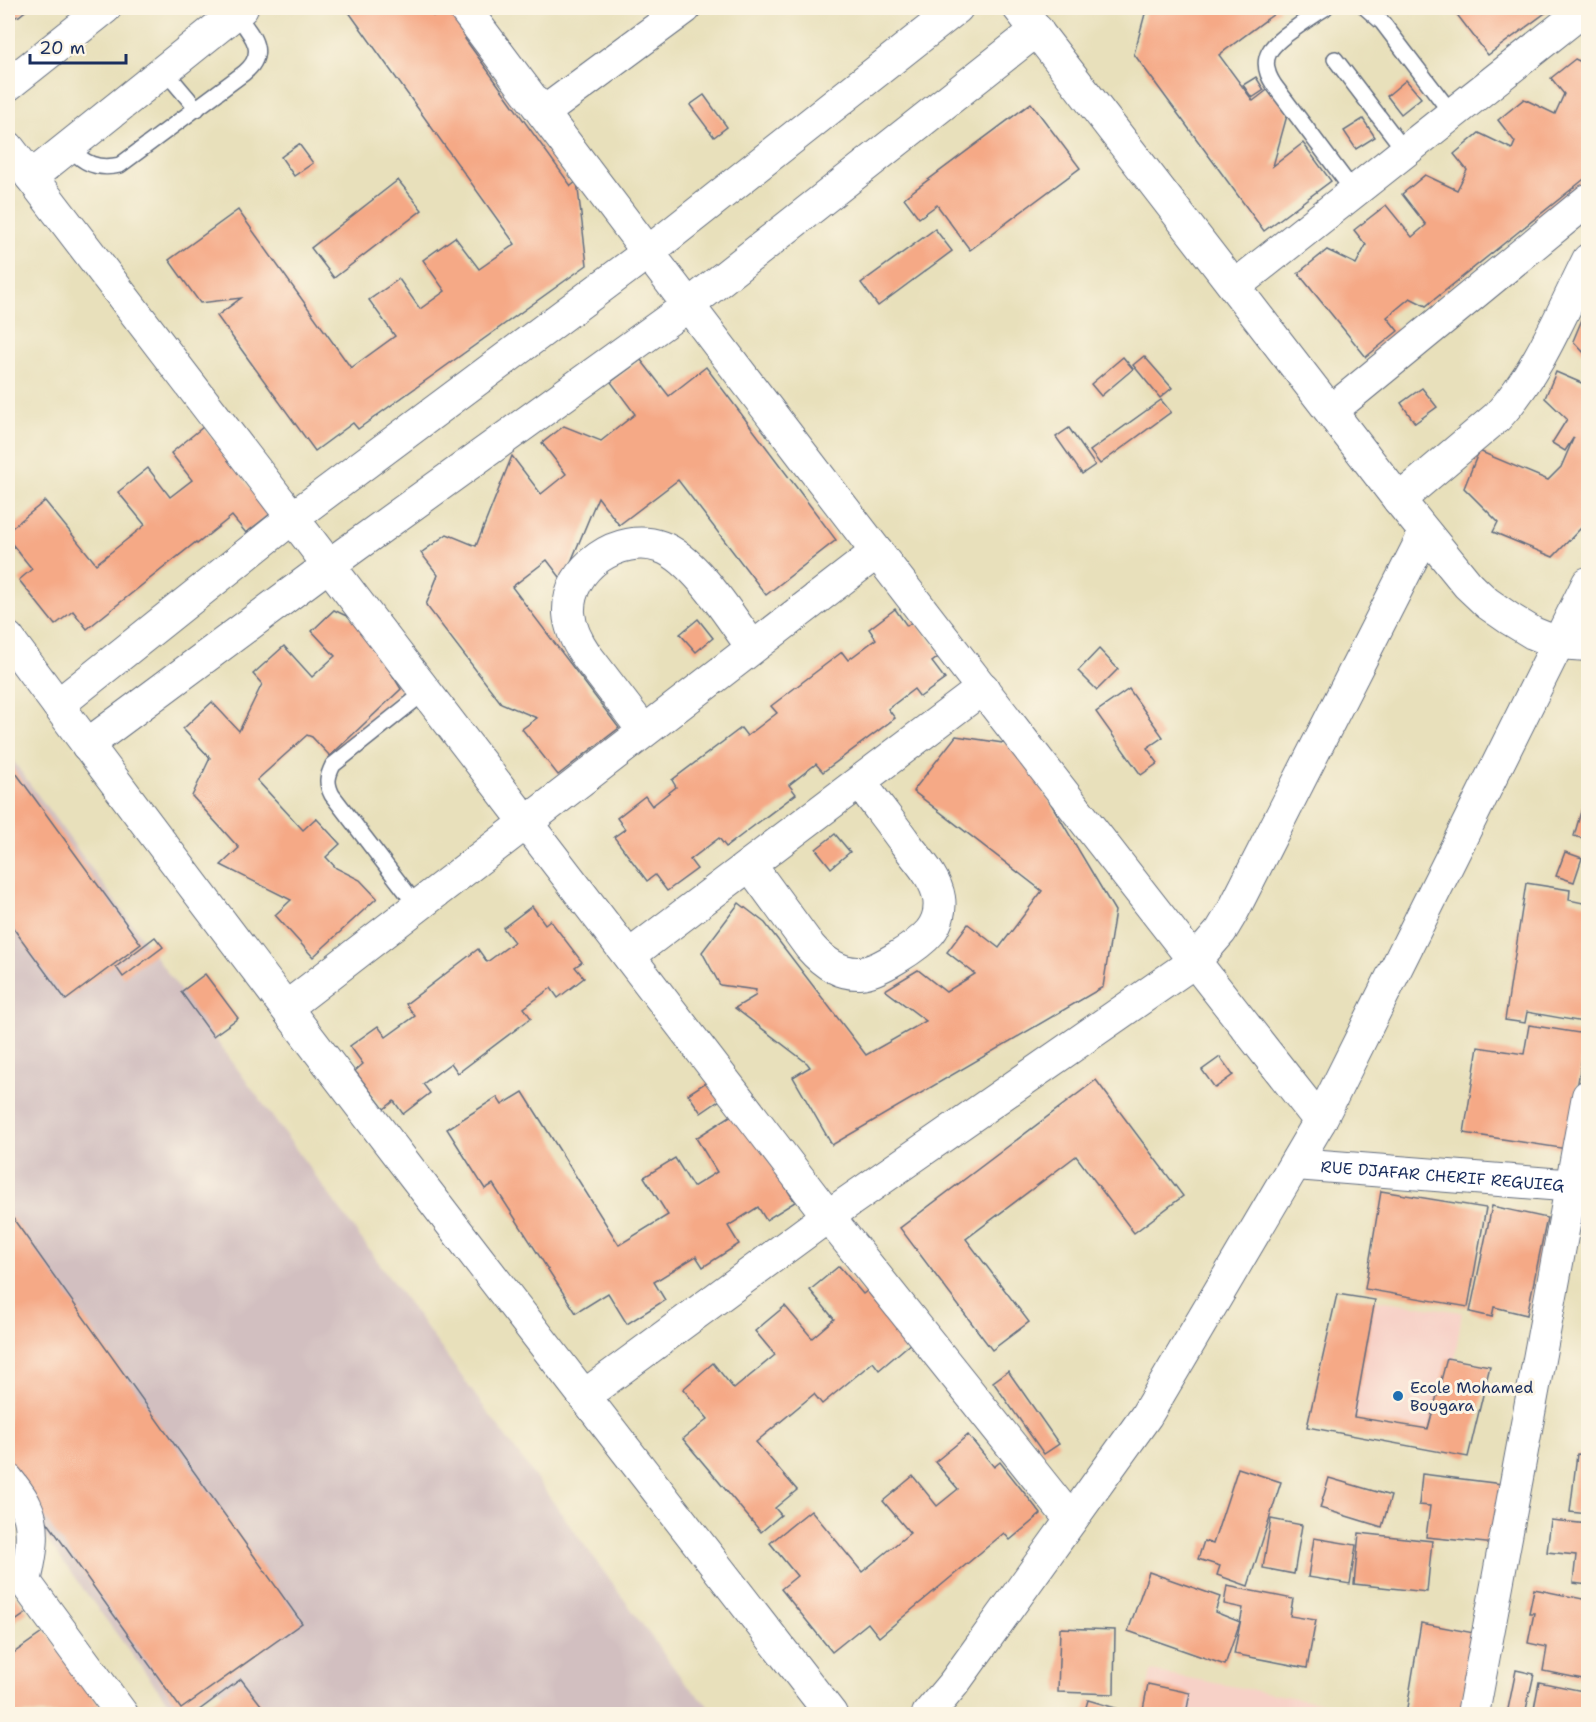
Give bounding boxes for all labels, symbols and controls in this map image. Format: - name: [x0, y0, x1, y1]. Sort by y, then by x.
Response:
- scale bar: [30, 27, 126, 65]
- text: 20 m: [39, 36, 85, 60]
- street label: RUE DJAFAR CHERIF REGUIEG: [1320, 1155, 1565, 1196]
- place label: Ecole Mohamed Bougara: [1410, 1377, 1534, 1416]
- marker: Ecole Mohamed Bougara: [1391, 1389, 1405, 1403]

